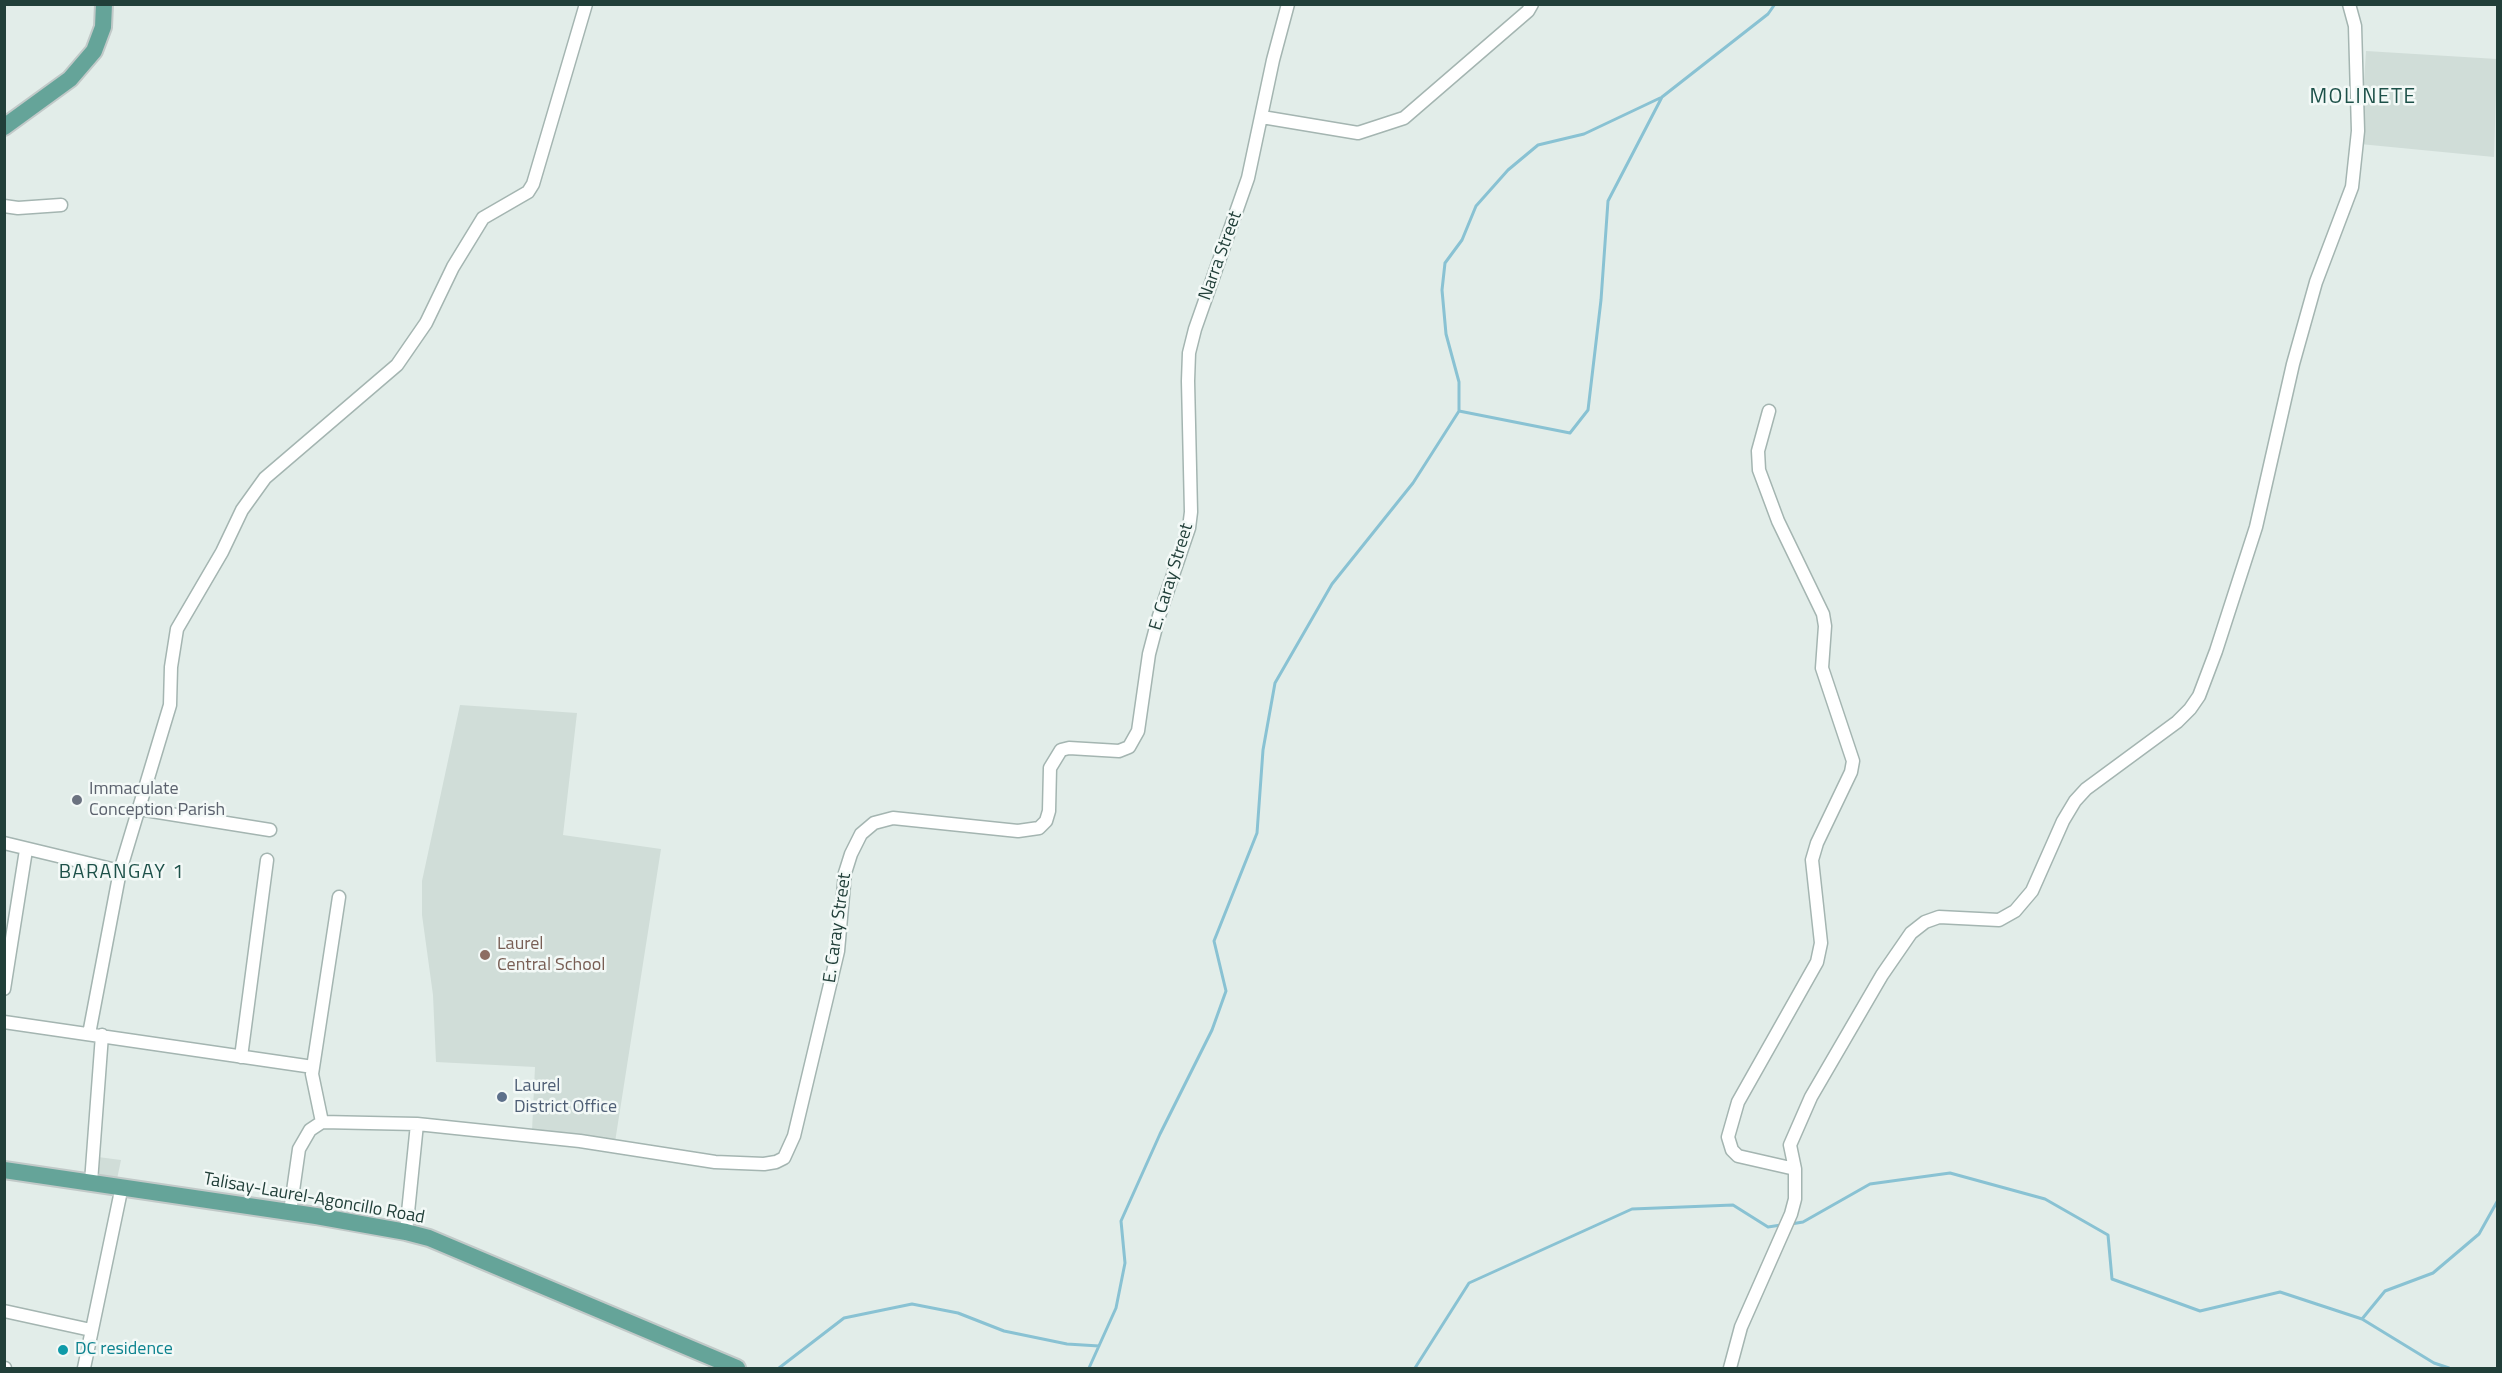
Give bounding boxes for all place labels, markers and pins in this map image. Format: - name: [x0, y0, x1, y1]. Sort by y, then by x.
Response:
- place label: Immaculate Conception Parish: [89, 779, 225, 822]
- marker: Immaculate Conception Parish: [70, 793, 84, 807]
- place label: Laurel Central School: [497, 934, 605, 976]
- marker: Laurel Central School: [478, 948, 492, 962]
- place label: Laurel District Office: [514, 1076, 617, 1118]
- marker: Laurel District Office: [495, 1090, 509, 1104]
- place label: DC residence: [75, 1339, 173, 1361]
- marker: DC residence: [56, 1343, 70, 1357]

